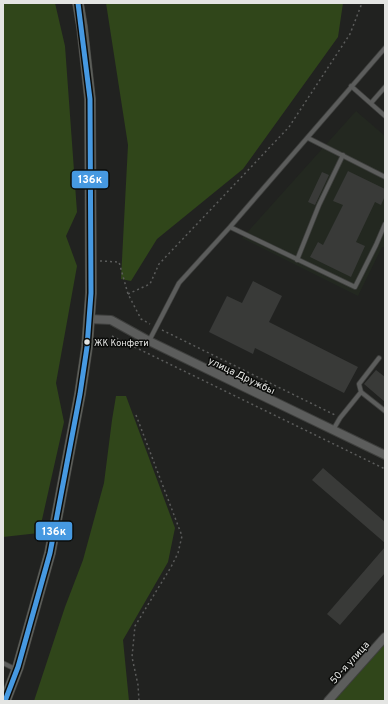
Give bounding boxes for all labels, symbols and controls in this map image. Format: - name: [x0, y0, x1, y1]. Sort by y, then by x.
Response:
- line badge: 136к: [71, 170, 109, 189]
- text: 136к: [78, 173, 103, 187]
- marker: ЖК Конфети: [82, 337, 92, 347]
- place label: ЖК Конфети: [94, 338, 149, 349]
- street label: улица Дружбы: [206, 355, 277, 398]
- line badge: 136к: [35, 521, 73, 541]
- text: 136к: [42, 525, 67, 539]
- street label: 50-я улица: [327, 639, 373, 687]

